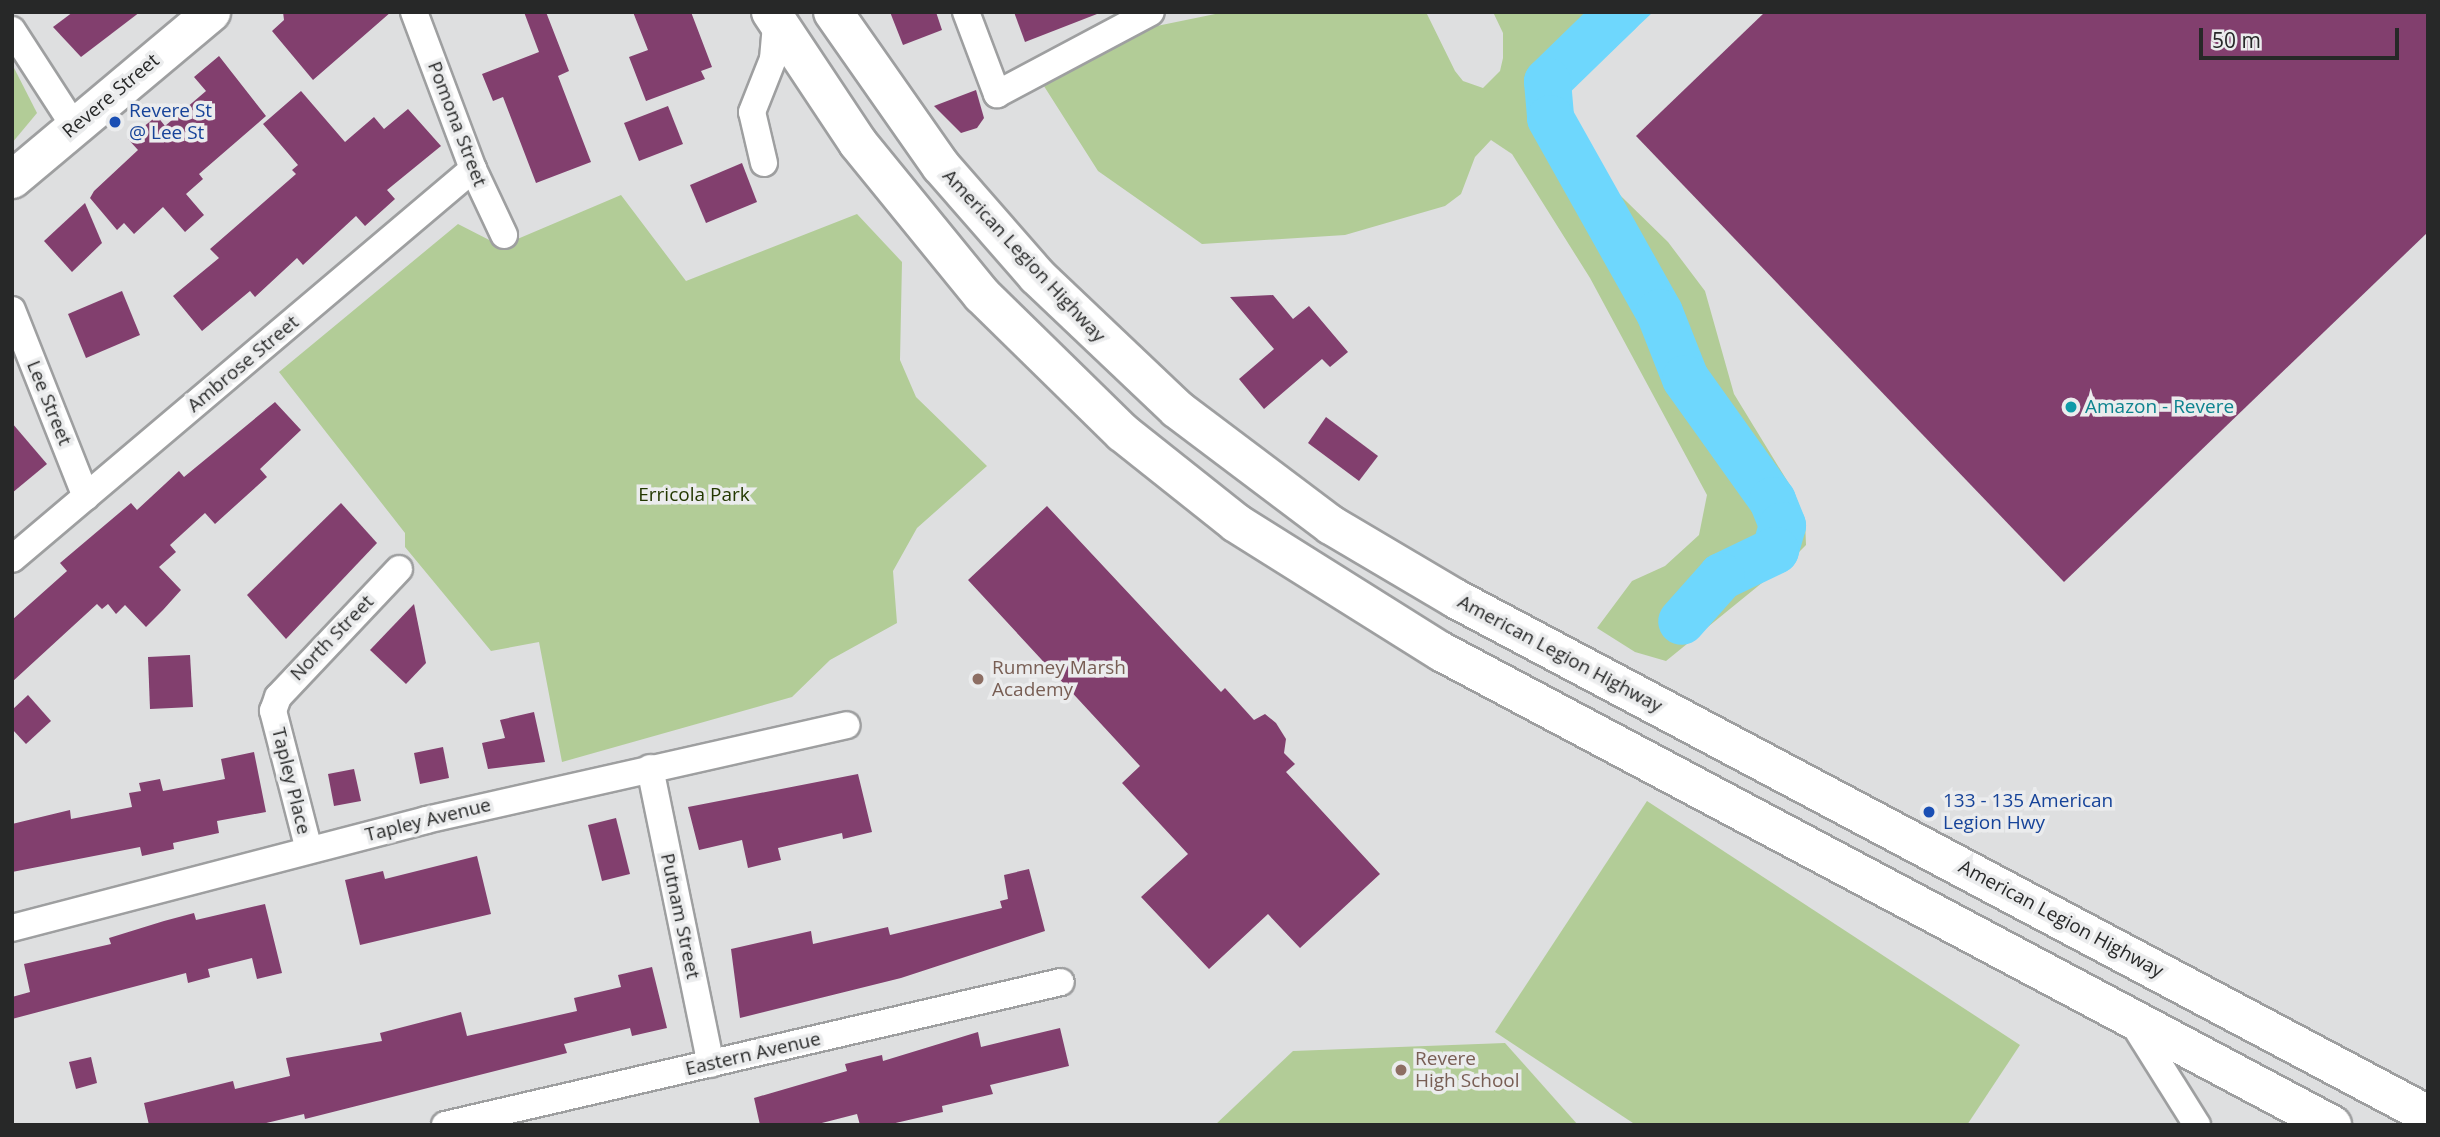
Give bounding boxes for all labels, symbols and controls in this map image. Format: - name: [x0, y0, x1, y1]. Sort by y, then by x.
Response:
- scale bar: [2202, 14, 2402, 58]
- text: 50 m: [2212, 26, 2261, 54]
- street label: Revere Street: [58, 49, 164, 143]
- street label: Pomona Street: [423, 58, 491, 190]
- place label: Revere St @ Lee St: [129, 100, 212, 144]
- marker: Revere St @ Lee St: [107, 114, 123, 130]
- street label: American Legion Highway: [938, 165, 1110, 347]
- street label: Ambrose Street: [183, 311, 303, 417]
- street label: Lee Street: [22, 357, 76, 449]
- place label: Amazon - Revere: [2085, 396, 2234, 418]
- marker: Amazon - Revere: [2063, 399, 2079, 415]
- park label: Erricola Park: [638, 484, 750, 506]
- street label: American Legion Highway: [1454, 590, 1666, 718]
- street label: North Street: [286, 591, 378, 685]
- place label: Rumney Marsh Academy: [992, 657, 1126, 701]
- marker: Rumney Marsh Academy: [970, 671, 986, 687]
- street label: Tapley Place: [267, 725, 315, 837]
- place label: 133 - 135 American Legion Hwy: [1943, 790, 2113, 834]
- street label: Tapley Avenue: [363, 793, 493, 847]
- marker: 133 - 135 American Legion Hwy: [1921, 804, 1937, 820]
- street label: Putnam Street: [656, 851, 704, 981]
- street label: American Legion Highway: [1955, 855, 2167, 983]
- street label: Eastern Avenue: [683, 1027, 823, 1081]
- place label: Revere High School: [1415, 1048, 1520, 1092]
- marker: Revere High School: [1393, 1062, 1409, 1078]

